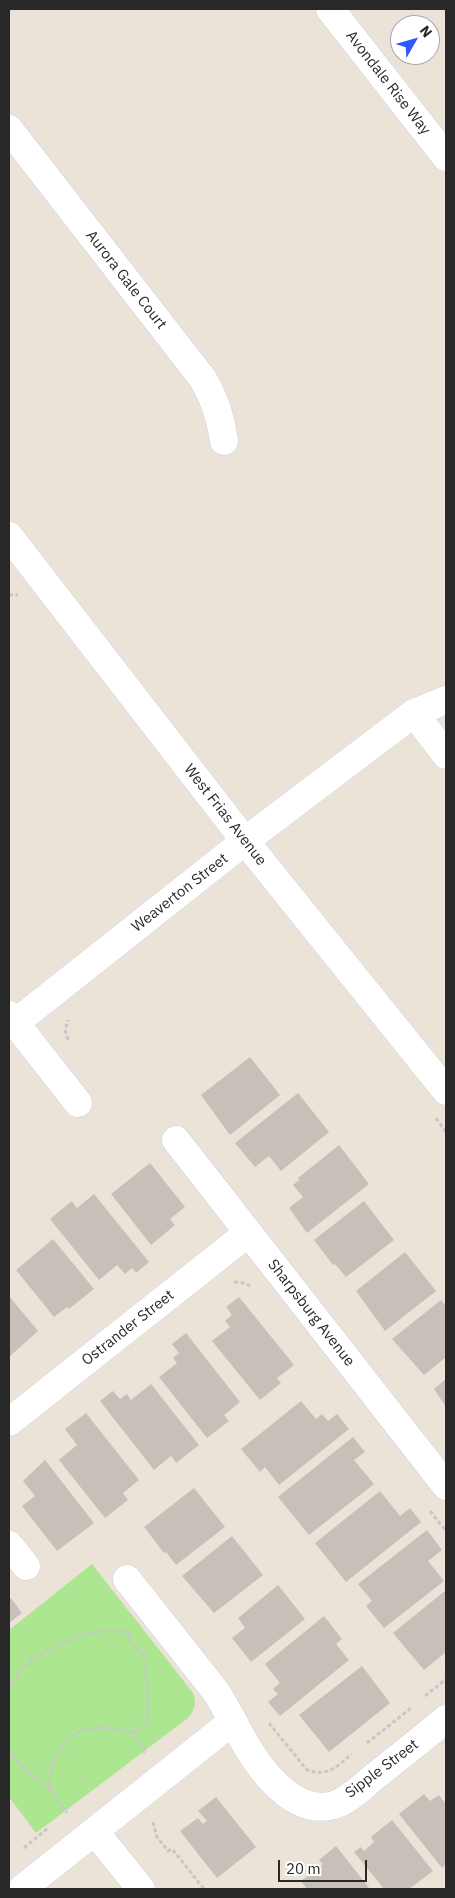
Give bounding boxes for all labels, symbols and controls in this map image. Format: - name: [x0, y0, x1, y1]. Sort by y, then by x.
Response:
- north arrow: [390, 15, 440, 65]
- text: N: [416, 22, 436, 41]
- street label: Avondale Rise Way: [342, 27, 434, 139]
- street label: Aurora Gale Court: [82, 227, 170, 333]
- street label: West Frias Avenue: [180, 761, 270, 869]
- street label: Weaverton Street: [128, 850, 232, 936]
- street label: Sharpsburg Avenue: [264, 1256, 358, 1370]
- street label: Ostrander Street: [78, 1286, 178, 1370]
- street label: Sipple Street: [342, 1736, 422, 1802]
- scale bar: [280, 1850, 369, 1882]
- text: 20 m: [286, 1859, 321, 1878]

